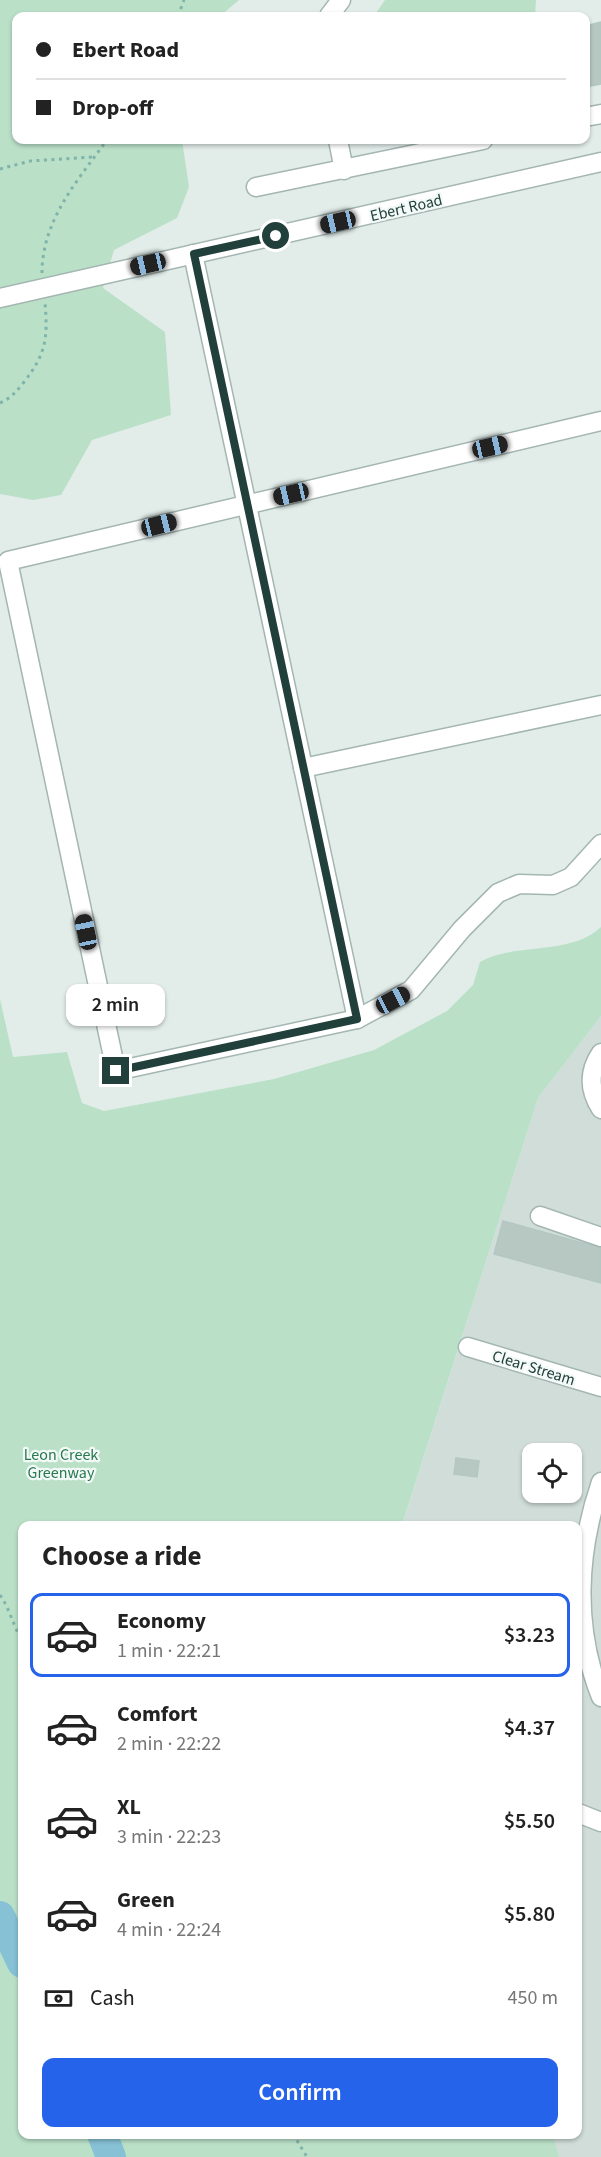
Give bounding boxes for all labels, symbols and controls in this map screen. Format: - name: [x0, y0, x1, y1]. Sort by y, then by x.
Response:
- text: Ebert Road: [72, 34, 179, 66]
- text: Drop-off: [72, 92, 153, 124]
- street label: Ebert Road: [368, 189, 445, 227]
- car: [318, 209, 358, 235]
- route start: [262, 222, 289, 249]
- car: [128, 251, 168, 277]
- car: [470, 434, 510, 460]
- car: [271, 481, 311, 507]
- car: [139, 512, 179, 538]
- car: [73, 913, 99, 951]
- callout: 2 min: [66, 984, 166, 1026]
- car: [373, 984, 413, 1016]
- text: 2 min: [92, 991, 139, 1019]
- route end: [102, 1057, 129, 1084]
- street label: Clear Stream: [489, 1345, 578, 1391]
- map controls: [522, 1443, 582, 1503]
- button: locate: [522, 1443, 582, 1503]
- park label: Leon Creek Greenway: [24, 1444, 98, 1484]
- text: Choose a ride: [42, 1537, 202, 1576]
- text: Economy: [117, 1605, 206, 1637]
- icon: car: [45, 1608, 99, 1662]
- text: $3.23: [504, 1619, 555, 1651]
- text: 1 min · 22:21: [117, 1637, 221, 1665]
- text: Comfort: [117, 1698, 198, 1730]
- icon: car: [45, 1701, 99, 1755]
- text: $4.37: [504, 1712, 555, 1744]
- text: 2 min · 22:22: [117, 1730, 221, 1758]
- text: XL: [117, 1791, 141, 1823]
- icon: car: [45, 1794, 99, 1848]
- text: $5.50: [504, 1805, 555, 1837]
- text: 3 min · 22:23: [117, 1823, 221, 1851]
- text: Green: [117, 1884, 175, 1916]
- icon: car: [45, 1887, 99, 1941]
- text: $5.80: [504, 1898, 555, 1930]
- text: 4 min · 22:24: [117, 1916, 221, 1944]
- icon: cash: [42, 1982, 75, 2015]
- text: Cash: [90, 1982, 135, 2014]
- text: 450 m: [508, 1984, 558, 2012]
- button: Confirm: [42, 2058, 558, 2127]

